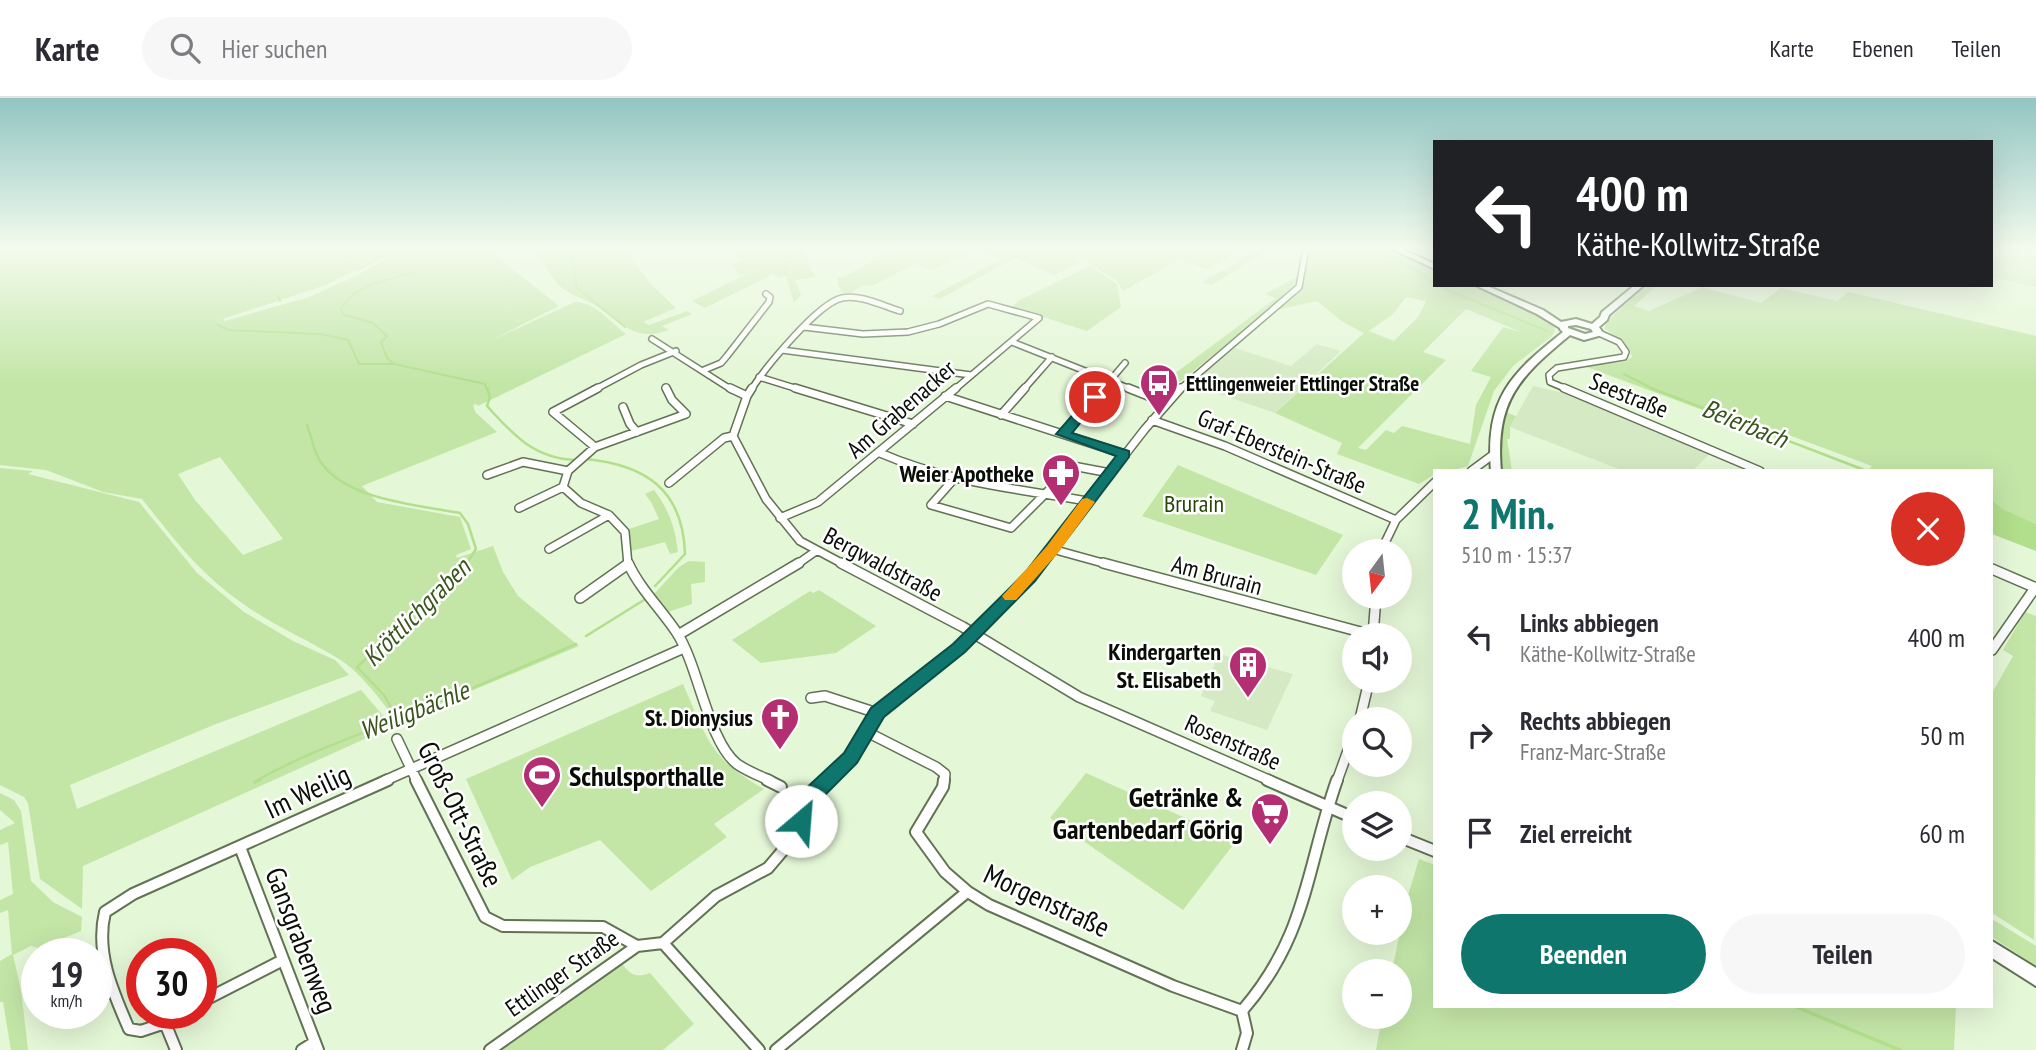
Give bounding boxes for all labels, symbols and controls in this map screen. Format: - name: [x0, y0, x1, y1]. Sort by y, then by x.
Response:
- search box: [142, 17, 632, 80]
- text: Karte: [35, 27, 100, 70]
- icon: search: [166, 29, 204, 67]
- text: Hier suchen: [222, 32, 327, 65]
- text: Karte: [1770, 33, 1814, 64]
- text: Ebenen: [1852, 33, 1914, 64]
- text: Teilen: [1952, 33, 2001, 64]
- text: 400 m: [1576, 161, 1689, 225]
- icon: left: [1461, 168, 1552, 259]
- text: Käthe-Kollwitz-Straße: [1576, 223, 1821, 265]
- street label: Am Grabenacker: [840, 353, 962, 465]
- bus stop icon: Ettlingenweier Ettlinger Straße: [1138, 362, 1180, 417]
- street label: Seestraße: [1585, 365, 1673, 425]
- pin: [1065, 367, 1125, 427]
- place label: Ettlingenweier Ettlinger Straße: [1186, 370, 1419, 397]
- icon: arrive: [1076, 378, 1114, 416]
- water label: Beierbach: [1698, 391, 1794, 456]
- street label: Graf-Eberstein-Straße: [1193, 402, 1371, 500]
- pharmacy icon: Weier Apotheke: [1040, 452, 1082, 507]
- place label: Weier Apotheke: [898, 458, 1034, 489]
- text: 2 Min.: [1461, 486, 1555, 541]
- park label: Brurain: [1164, 488, 1224, 519]
- button: close: [1891, 492, 1965, 566]
- street label: Bergwaldstraße: [818, 520, 948, 608]
- north arrow: [1342, 539, 1412, 609]
- map controls: [1342, 539, 1412, 1029]
- text: 510 m · 15:37: [1461, 540, 1573, 569]
- street label: Am Brurain: [1168, 548, 1266, 602]
- water label: Kröttlichgraben: [355, 550, 478, 673]
- text: Links abbiegen: [1520, 606, 1659, 639]
- icon: left: [1461, 618, 1499, 656]
- text: 400 m: [1907, 621, 1965, 654]
- button: sound: [1342, 623, 1412, 693]
- place label: Kindergarten St. Elisabeth: [1108, 636, 1221, 695]
- text: Käthe-Kollwitz-Straße: [1520, 639, 1696, 668]
- building icon: Kindergarten St. Elisabeth: [1227, 644, 1269, 699]
- water label: Weiligbächle: [354, 672, 476, 747]
- church icon: St. Dionysius: [759, 696, 801, 751]
- place label: St. Dionysius: [645, 702, 753, 733]
- text: Rechts abbiegen: [1520, 704, 1671, 737]
- street label: Rosenstraße: [1180, 707, 1286, 777]
- button: search: [1342, 707, 1412, 777]
- icon: right: [1461, 716, 1499, 754]
- text: 50 m: [1919, 719, 1965, 752]
- street label: Groß-Ott-Straße: [410, 735, 512, 893]
- text: Franz-Marc-Straße: [1520, 737, 1666, 766]
- sports icon: Schulsporthalle: [521, 754, 563, 809]
- street label: Im Weilig: [258, 755, 356, 827]
- place label: Schulsporthalle: [569, 757, 725, 794]
- place label: Getränke & Gartenbedarf Görig: [1053, 778, 1243, 847]
- position arrow: [764, 784, 838, 858]
- supermarket icon: Getränke & Gartenbedarf Görig: [1249, 791, 1291, 846]
- button: layers: [1342, 791, 1412, 861]
- icon: arrive: [1461, 814, 1499, 852]
- text: Ziel erreicht: [1520, 817, 1632, 850]
- text: 60 m: [1919, 817, 1965, 850]
- street label: Morgenstraße: [978, 855, 1116, 945]
- street label: Gansgrabenweg: [257, 862, 347, 1018]
- button: +: [1342, 875, 1412, 945]
- button: Beenden: [1461, 914, 1706, 994]
- button: Teilen: [1720, 914, 1965, 994]
- street label: Ettlinger Straße: [499, 923, 625, 1023]
- speed limit sign: 30: [126, 938, 217, 1029]
- text: 19: [50, 951, 83, 997]
- button: −: [1342, 959, 1412, 1029]
- text: km/h: [51, 989, 82, 1012]

